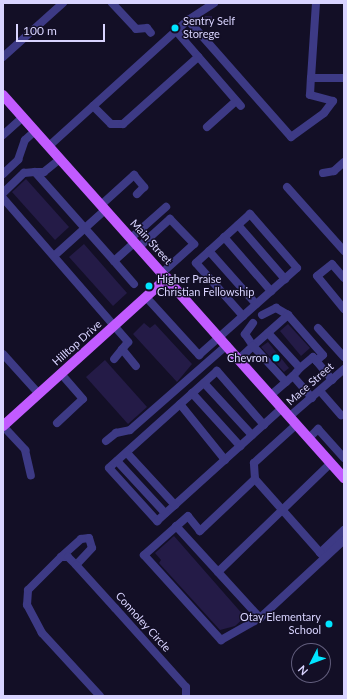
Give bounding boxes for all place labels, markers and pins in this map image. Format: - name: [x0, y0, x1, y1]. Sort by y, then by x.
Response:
- place label: Sentry Self Storege: [183, 15, 235, 41]
- marker: Sentry Self Storege: [170, 23, 180, 33]
- place label: Higher Praise Christian Fellowship: [157, 273, 254, 299]
- marker: Higher Praise Christian Fellowship: [144, 281, 154, 291]
- place label: Chevron: [227, 351, 268, 365]
- marker: Chevron: [271, 353, 281, 363]
- place label: Otay Elementary School: [240, 611, 321, 637]
- marker: Otay Elementary School: [324, 619, 334, 629]

